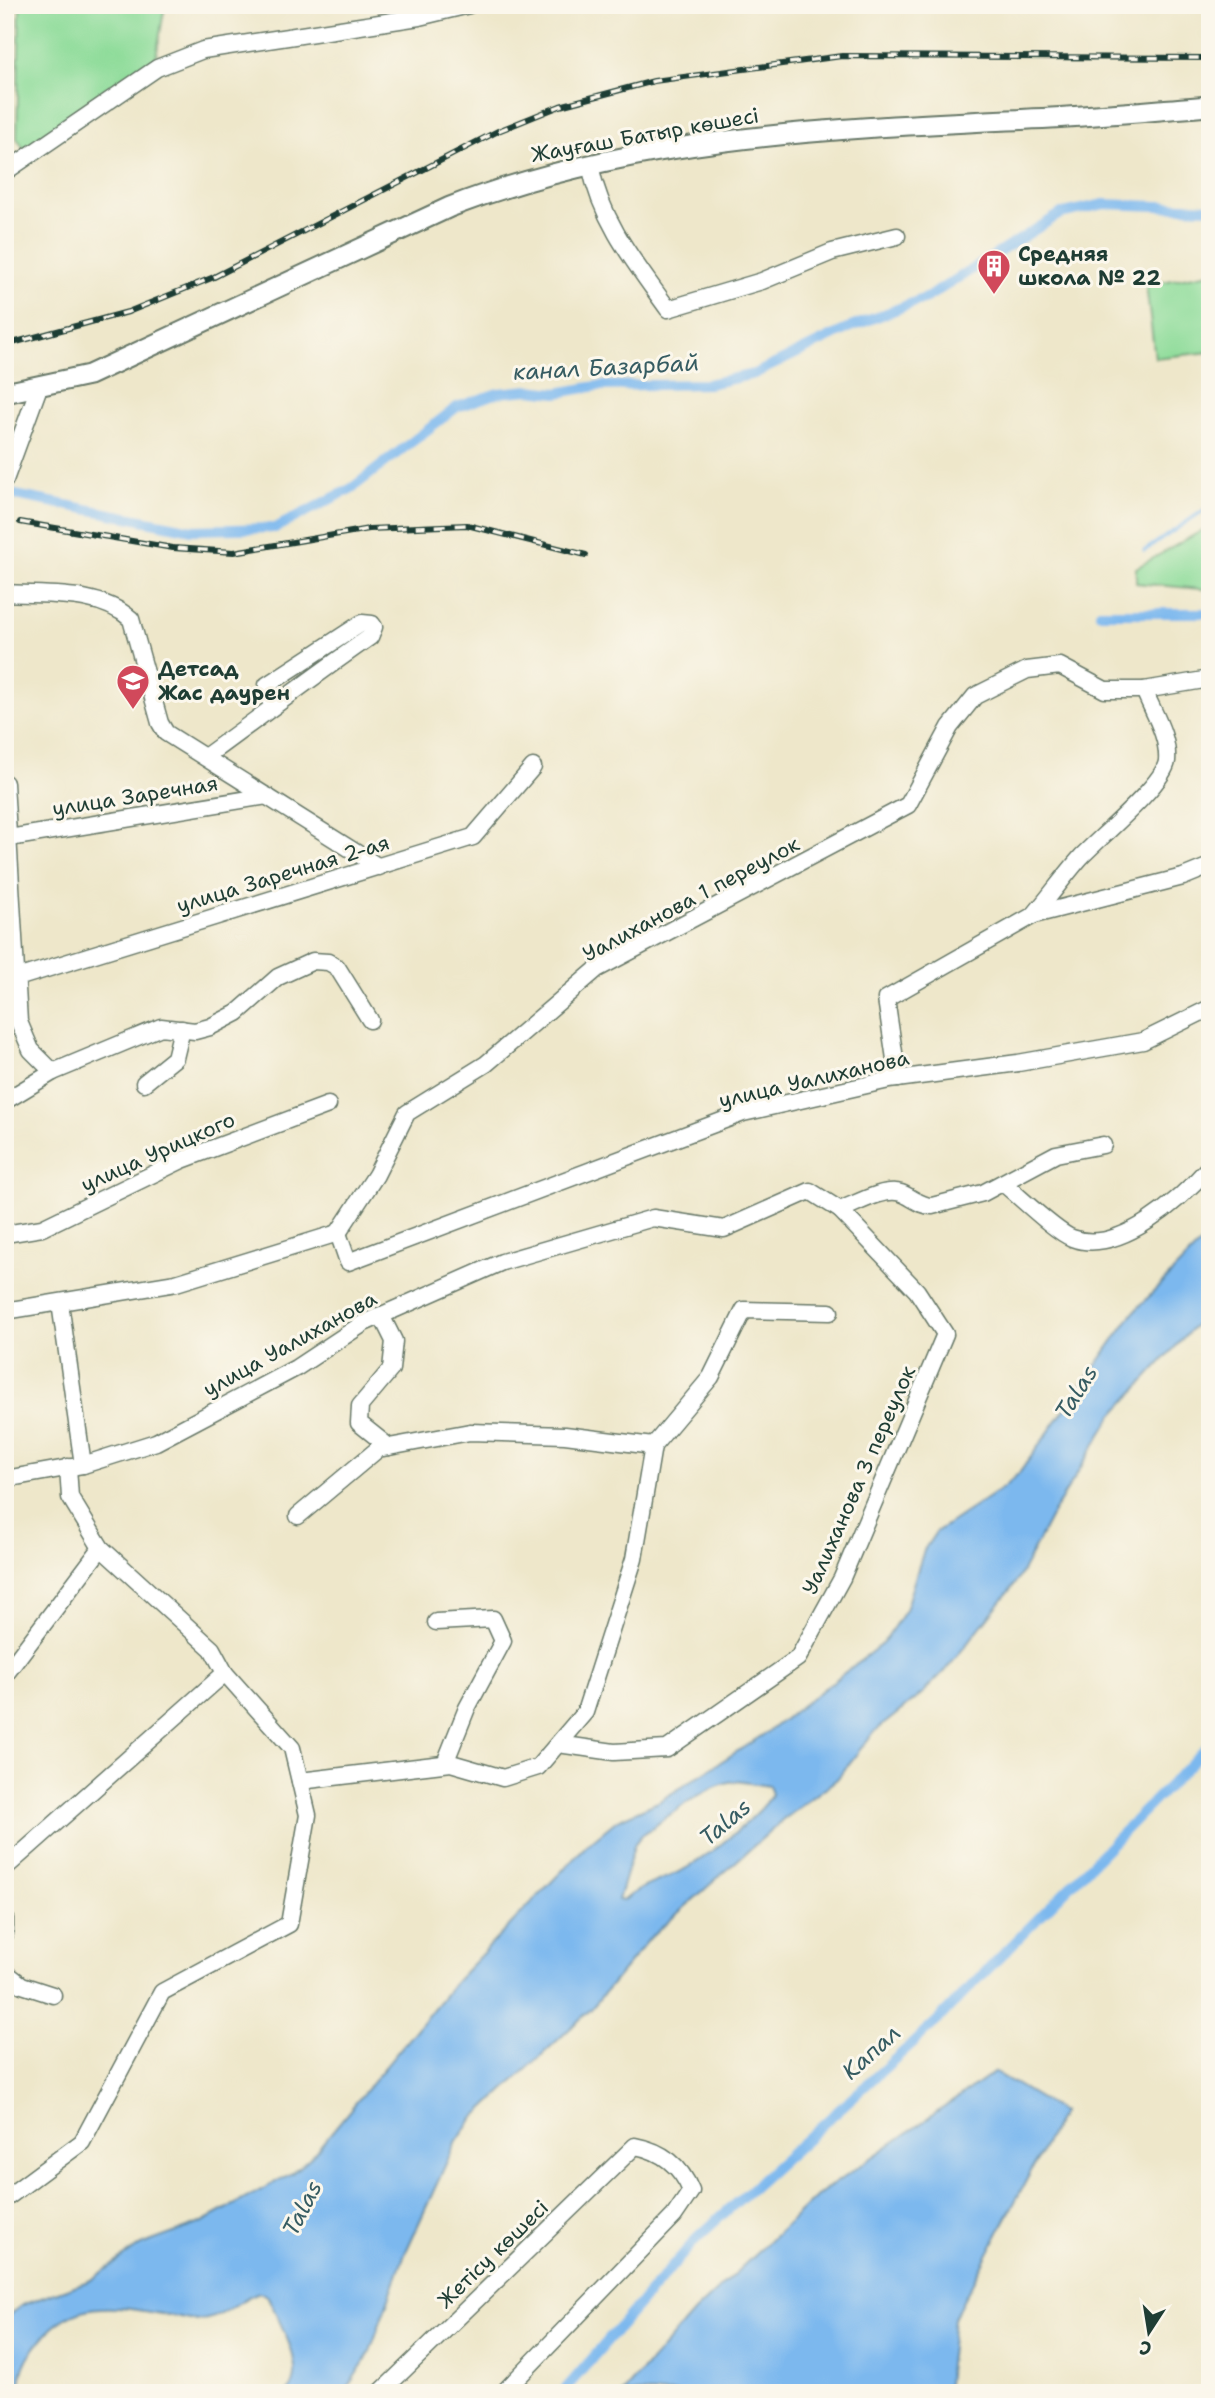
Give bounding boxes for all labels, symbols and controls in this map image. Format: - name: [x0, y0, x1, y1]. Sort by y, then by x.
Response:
- street label: Жауғаш Батыр көшесі: [529, 101, 761, 169]
- place label: Средняя школа № 22: [1018, 240, 1161, 292]
- building icon: Средняя школа № 22: [975, 247, 1013, 296]
- water label: канал Базарбай: [512, 347, 700, 387]
- place label: Детсад Жас даурен: [158, 655, 290, 707]
- school or university icon: Детсад Жас даурен: [114, 662, 152, 711]
- street label: улица Заречная: [50, 769, 220, 823]
- street label: улица Заречная 2-ая: [173, 828, 393, 920]
- street label: Уалиханова 1 переулок: [578, 830, 804, 968]
- street label: улица Уалиханова: [716, 1043, 912, 1115]
- street label: улица Урицкого: [77, 1105, 239, 1199]
- street label: улица Уалиханова: [198, 1285, 382, 1403]
- water label: Talas: [1048, 1359, 1104, 1425]
- street label: Уалиханова 3 переулок: [796, 1361, 922, 1599]
- water label: Talas: [693, 1792, 757, 1852]
- water label: Капал: [835, 2018, 907, 2086]
- water label: Talas: [275, 2175, 329, 2241]
- street label: Жетісу көшесі: [431, 2194, 555, 2314]
- north arrow: [1114, 2296, 1184, 2366]
- text: С: [1137, 2335, 1154, 2362]

